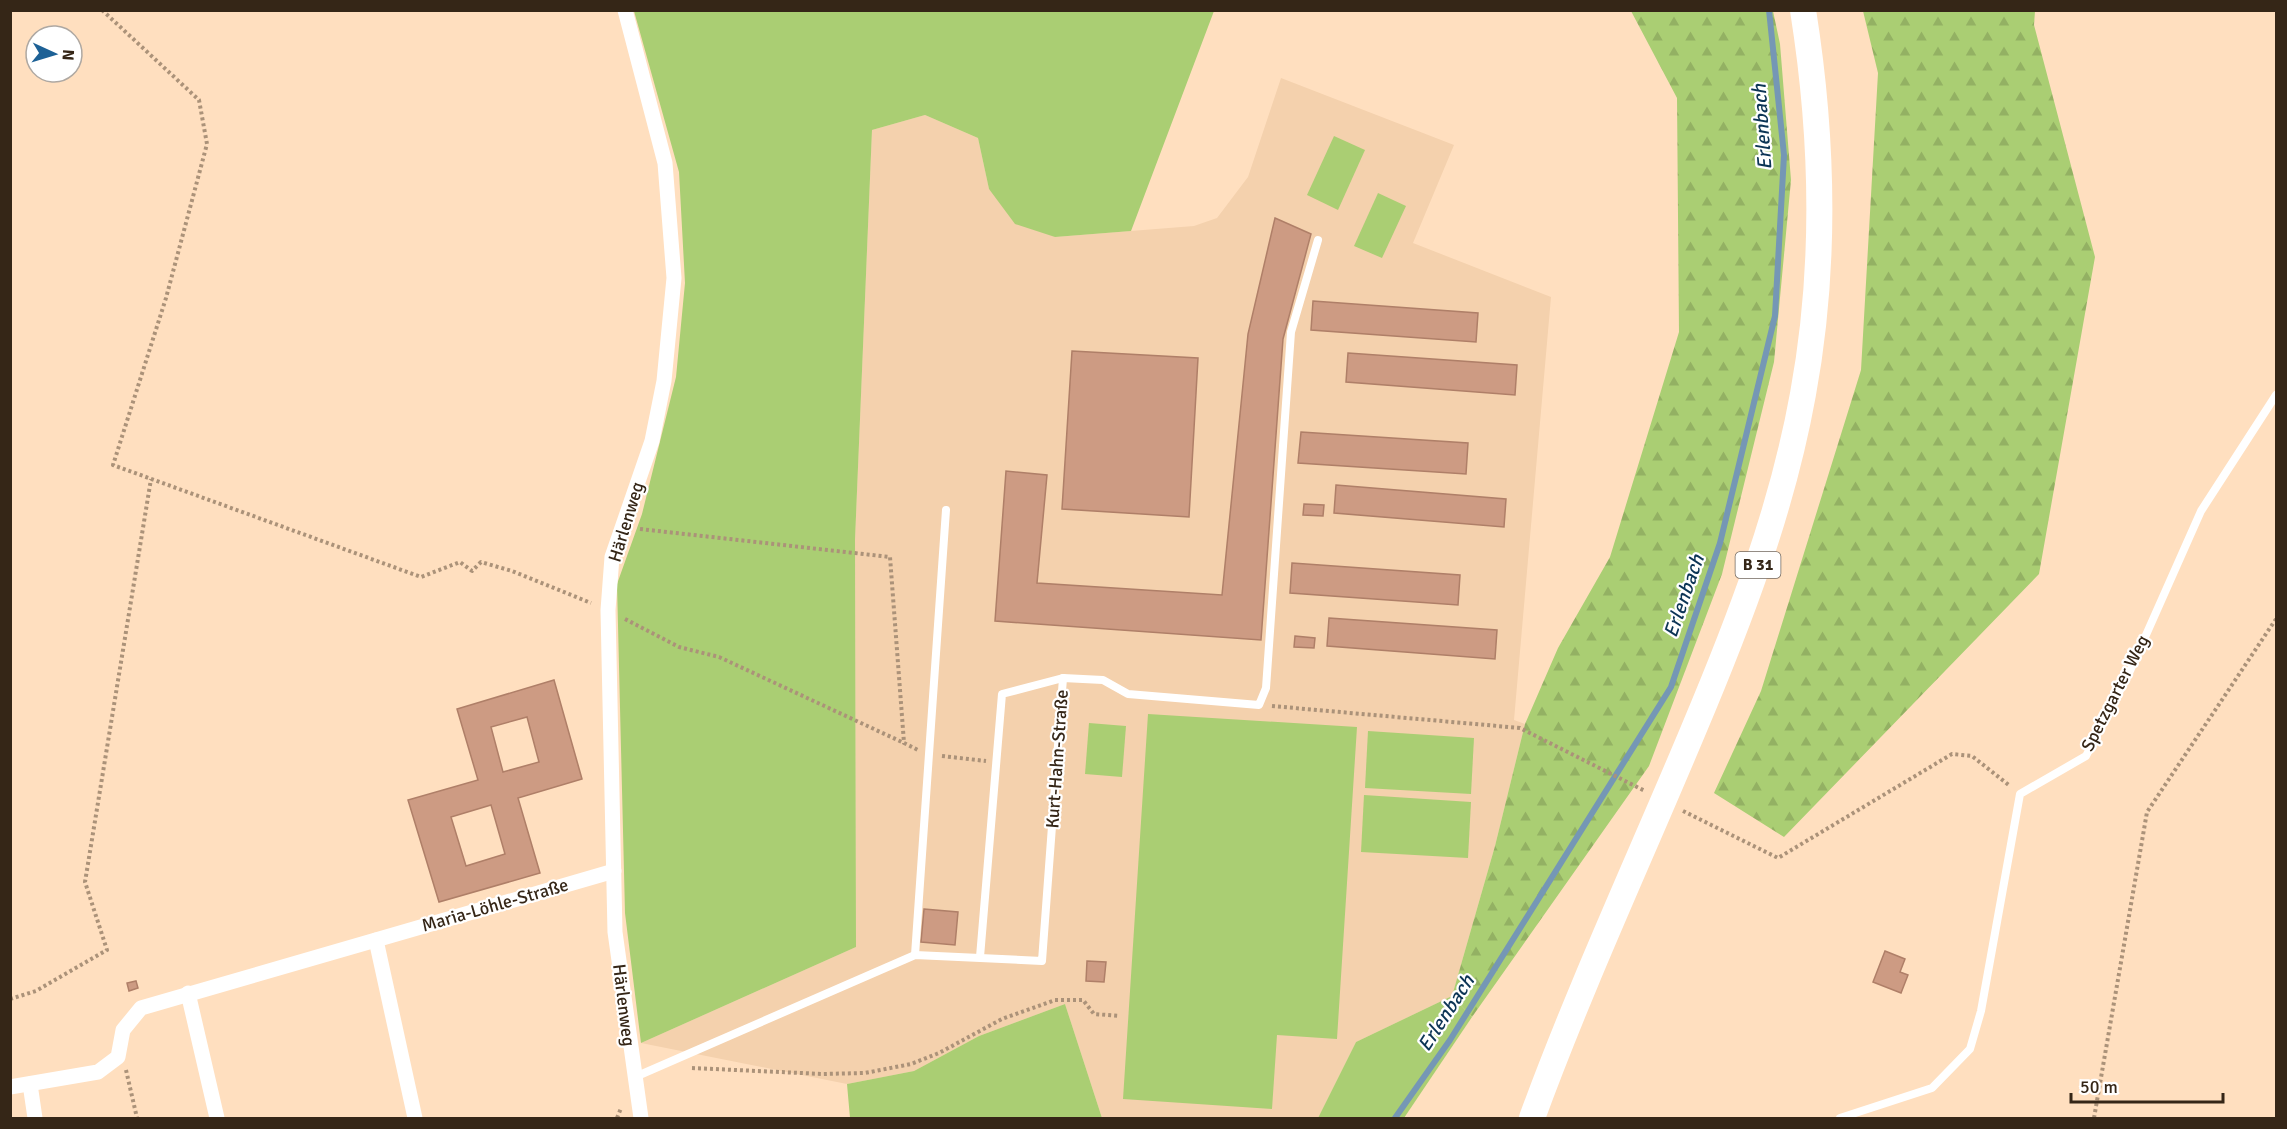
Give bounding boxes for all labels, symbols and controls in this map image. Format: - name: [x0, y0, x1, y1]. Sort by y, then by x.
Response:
- north arrow: [24, 24, 84, 84]
- text: N: [58, 49, 78, 61]
- water label: Erlenbach: [1746, 82, 1777, 171]
- street label: Härlenweg: [603, 479, 649, 565]
- water label: Erlenbach: [1658, 550, 1710, 641]
- road number: B 31: [1736, 552, 1780, 578]
- street label: Spetzgarter Weg: [2076, 631, 2154, 755]
- street label: Kurt-Hahn-Straße: [1041, 689, 1073, 829]
- street label: Maria-Löhle-Straße: [419, 874, 571, 936]
- street label: Härlenweg: [608, 963, 640, 1047]
- water label: Erlenbach: [1412, 969, 1481, 1056]
- scale bar: [2071, 1066, 2222, 1104]
- text: 50 m: [2080, 1076, 2118, 1098]

